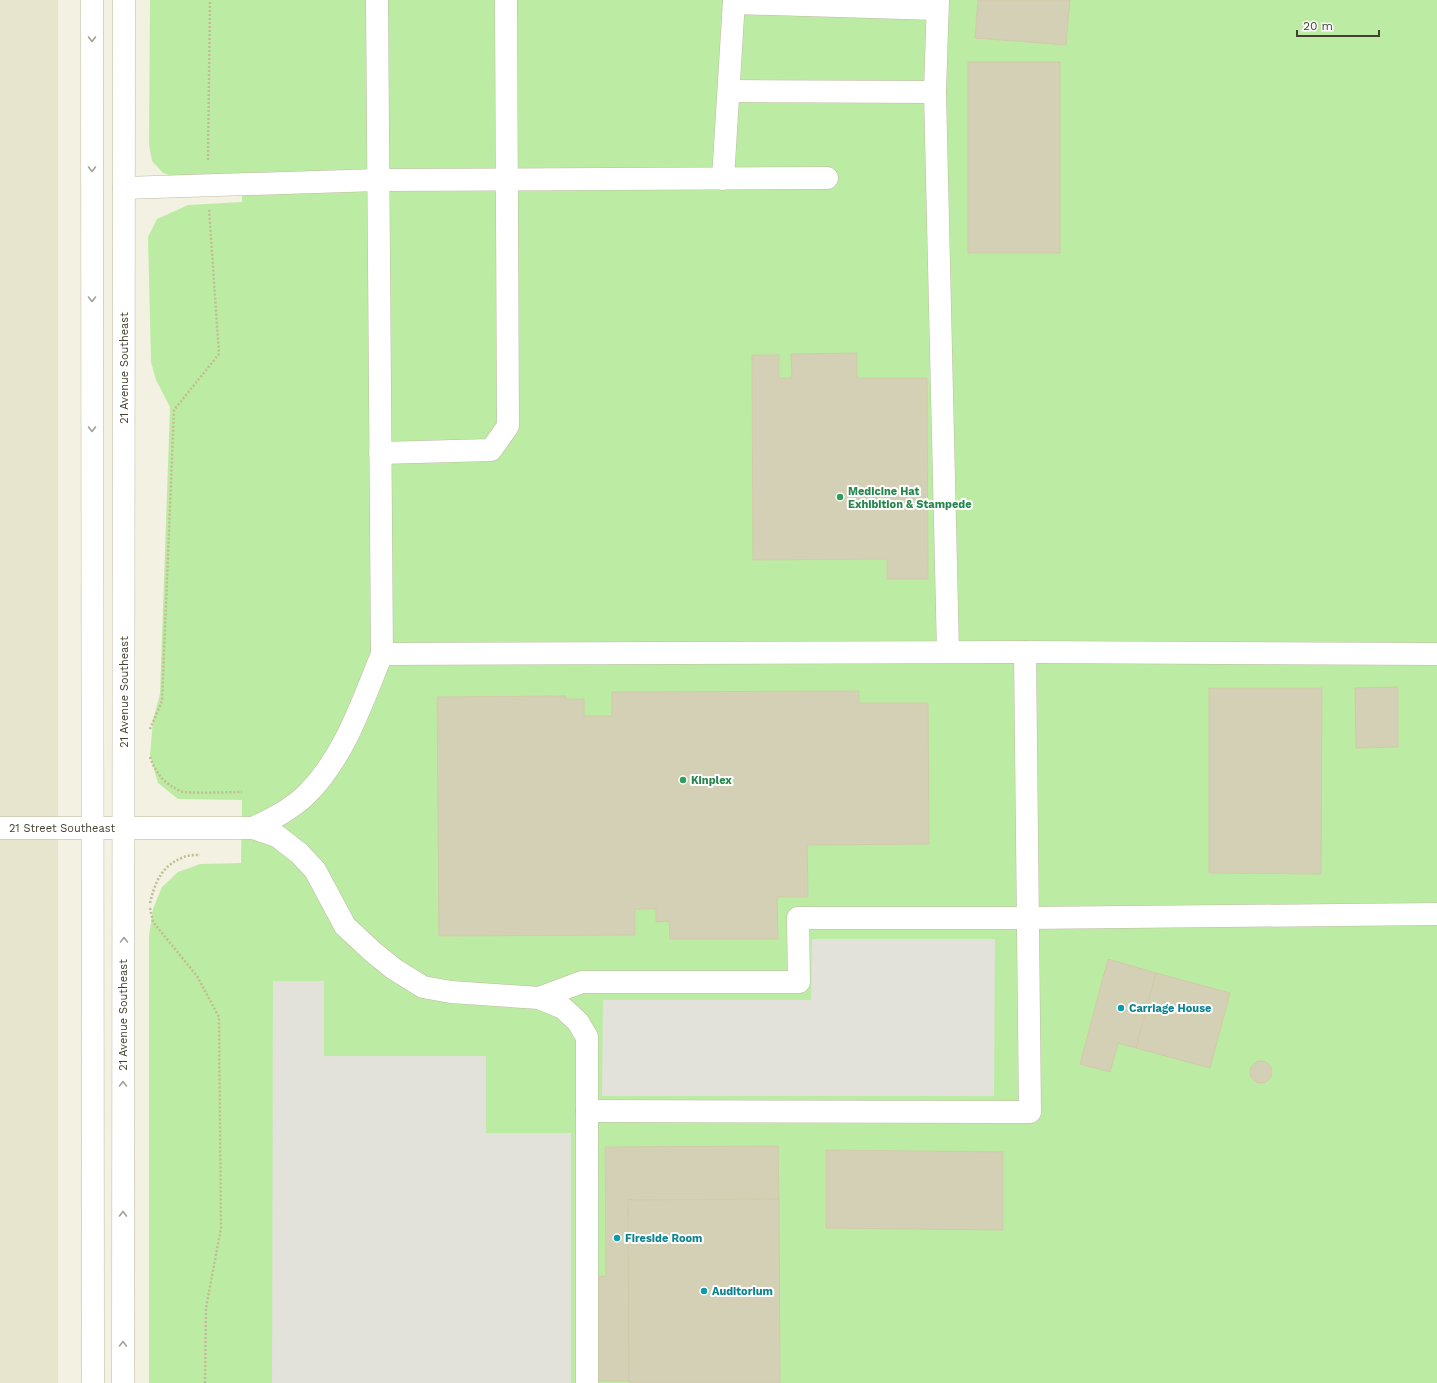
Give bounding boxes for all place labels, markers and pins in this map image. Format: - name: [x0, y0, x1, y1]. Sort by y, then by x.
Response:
- place label: Medicine Hat Exhibition & Stampede: [848, 485, 972, 511]
- marker: Medicine Hat Exhibition & Stampede: [835, 492, 845, 502]
- place label: Kinplex: [691, 774, 732, 787]
- marker: Kinplex: [678, 775, 688, 785]
- place label: Carriage House: [1129, 1002, 1211, 1015]
- marker: Carriage House: [1116, 1003, 1126, 1013]
- place label: Fireside Room: [625, 1232, 702, 1245]
- marker: Fireside Room: [612, 1233, 622, 1243]
- place label: Auditorium: [712, 1285, 773, 1298]
- marker: Auditorium: [699, 1286, 709, 1296]

